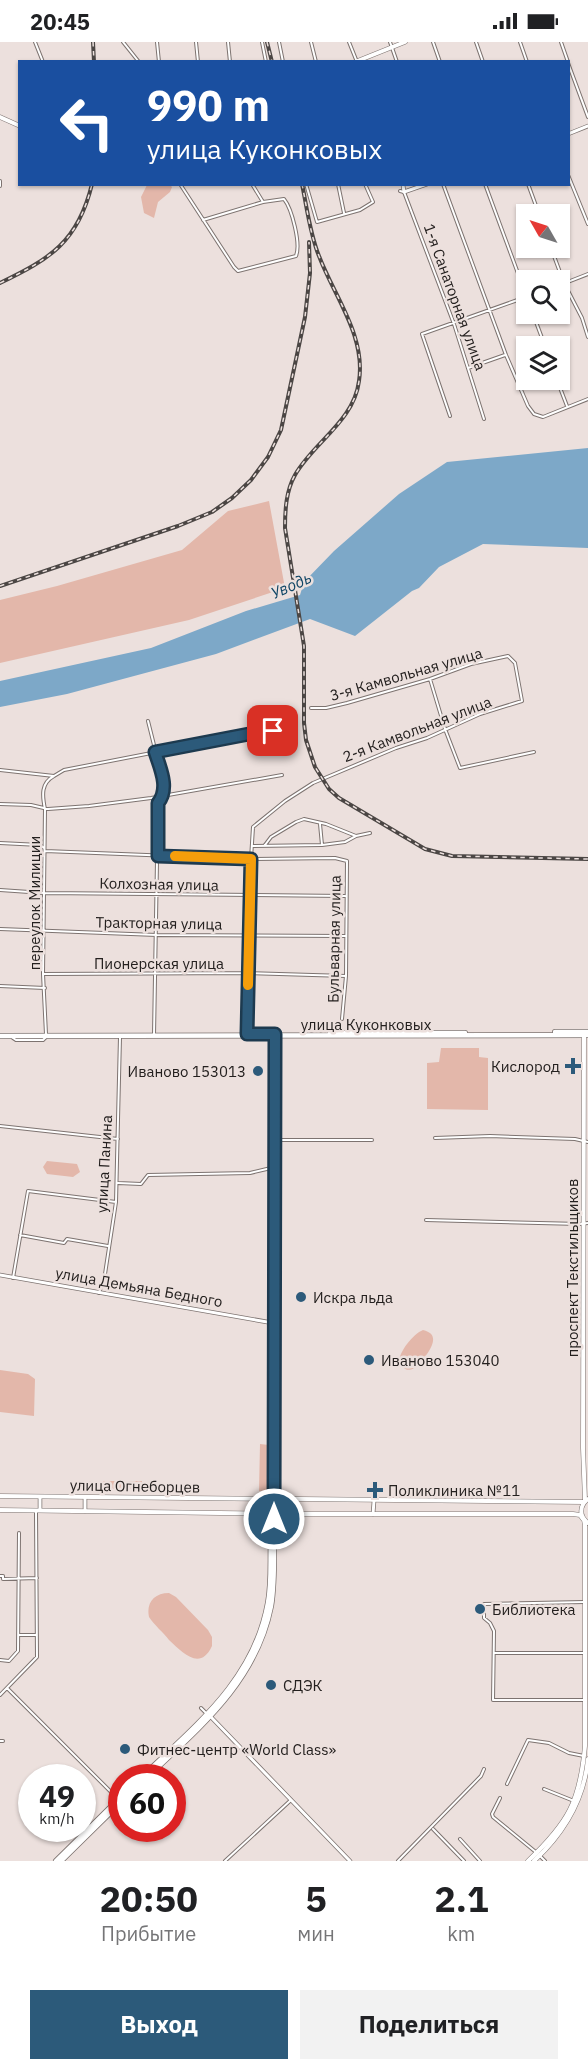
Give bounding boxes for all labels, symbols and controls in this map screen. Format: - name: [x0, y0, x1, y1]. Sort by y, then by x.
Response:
- text: 20:45: [30, 7, 90, 36]
- text: 990 m: [147, 78, 270, 133]
- icon: left: [48, 84, 126, 162]
- text: улица Куконковых: [147, 131, 382, 166]
- north arrow: [516, 204, 570, 258]
- map controls: [516, 204, 570, 390]
- street label: 1-я Санаторная улица: [420, 221, 490, 373]
- button: search: [516, 270, 570, 324]
- button: layers: [516, 336, 570, 390]
- water label: Уводь: [268, 567, 315, 603]
- street label: 3-я Камвольная улица: [328, 643, 484, 705]
- street label: 2-я Камвольная улица: [340, 692, 494, 766]
- pin: [247, 705, 298, 756]
- icon: arrive: [256, 714, 289, 747]
- street label: переулок Милиции: [25, 836, 44, 970]
- street label: Колхозная улица: [99, 873, 219, 895]
- street label: Бульварная улица: [323, 875, 345, 1003]
- street label: Тракторная улица: [95, 912, 223, 934]
- street label: Пионерская улица: [94, 954, 224, 973]
- street label: улица Куконковых: [301, 1015, 432, 1034]
- place label: Кислород: [491, 1057, 560, 1076]
- marker: Кислород: [564, 1057, 582, 1075]
- place label: Иваново 153013: [128, 1062, 246, 1081]
- marker: Иваново 153013: [251, 1064, 265, 1078]
- street label: улица Панина: [92, 1115, 116, 1213]
- street label: проспект Текстильщиков: [563, 1179, 582, 1357]
- street label: улица Демьяна Бедного: [54, 1263, 224, 1311]
- place label: Искра льда: [313, 1288, 393, 1307]
- marker: Искра льда: [294, 1290, 308, 1304]
- place label: Иваново 153040: [381, 1351, 499, 1370]
- marker: Иваново 153040: [362, 1353, 376, 1367]
- street label: улица Огнеборцев: [70, 1475, 200, 1497]
- marker: Поликлиника №11: [366, 1481, 384, 1499]
- place label: Поликлиника №11: [388, 1481, 520, 1500]
- position arrow: [242, 1487, 306, 1551]
- place label: Библиотека: [492, 1600, 576, 1619]
- marker: Библиотека: [473, 1602, 487, 1616]
- place label: СДЭК: [283, 1676, 323, 1695]
- marker: СДЭК: [264, 1678, 278, 1692]
- place label: Фитнес-центр «World Class»: [137, 1740, 337, 1759]
- marker: Фитнес-центр «World Class»: [118, 1742, 132, 1756]
- speed limit sign: 60: [108, 1764, 186, 1842]
- text: 49: [39, 1776, 75, 1815]
- text: km/h: [39, 1809, 75, 1828]
- text: 20:50: [99, 1875, 198, 1922]
- text: 5: [305, 1875, 327, 1922]
- text: 2.1: [434, 1875, 489, 1922]
- text: Прибытие: [101, 1920, 196, 1947]
- text: мин: [297, 1920, 335, 1947]
- text: km: [447, 1920, 475, 1947]
- button: Выход: [30, 1990, 288, 2059]
- button: Поделиться: [300, 1990, 558, 2059]

